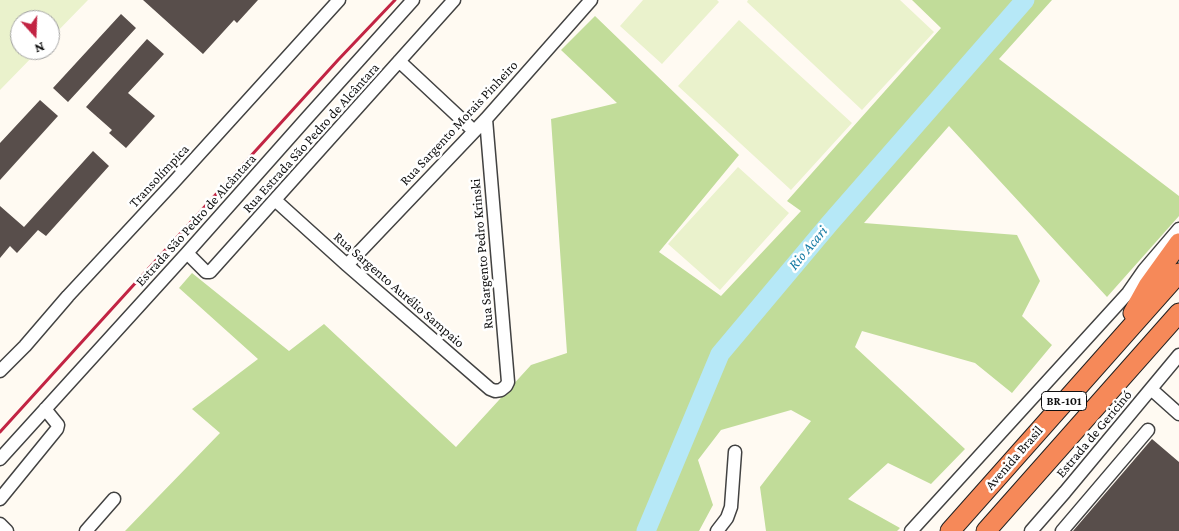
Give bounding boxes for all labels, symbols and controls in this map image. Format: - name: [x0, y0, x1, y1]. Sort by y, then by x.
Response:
- north arrow: [10, 10, 60, 60]
- text: N: [33, 39, 47, 57]
- street label: Rua Sargento Morais Pinheiro: [397, 57, 521, 189]
- street label: Rua Estrada São Pedro de Alcântara: [239, 59, 383, 217]
- street label: Transolímpica: [125, 141, 193, 211]
- street label: Estrada São Pedro de Alcântara: [132, 150, 260, 290]
- street label: Rua Sargento Pedro Krinski: [467, 178, 497, 330]
- water label: Rio Acari: [785, 222, 831, 274]
- street label: Rua Sargento Aurélio Sampaio: [330, 229, 468, 351]
- street label: Estrada de Gericinó: [1052, 387, 1136, 481]
- road number: BR-101: [1042, 392, 1086, 411]
- street label: Avenida Brasil: [982, 422, 1046, 494]

